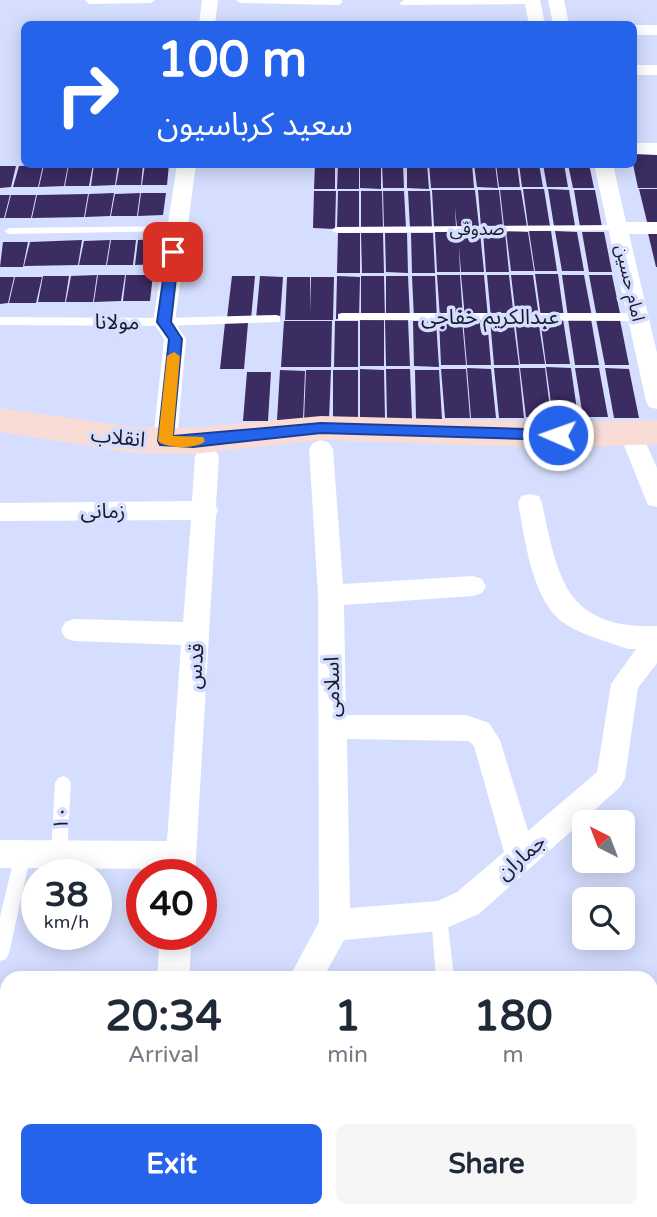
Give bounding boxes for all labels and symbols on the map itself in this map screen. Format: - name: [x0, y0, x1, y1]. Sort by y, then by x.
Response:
- street label: صدوقی: [449, 218, 505, 240]
- pin: [143, 222, 203, 282]
- street label: امام حسین: [608, 242, 650, 324]
- street label: عبدالکریم خفاجی: [421, 305, 559, 332]
- street label: مولانا: [94, 310, 140, 335]
- position arrow: [521, 398, 595, 472]
- street label: انقلاب: [90, 422, 146, 453]
- street label: زمانی: [80, 499, 126, 524]
- street label: قدس: [181, 642, 210, 690]
- street label: اسلامی: [319, 657, 346, 717]
- street label: ۱۰: [48, 805, 75, 831]
- north arrow: [572, 810, 635, 873]
- street label: جماران: [492, 829, 551, 886]
- speed limit sign: 40: [126, 859, 217, 950]

